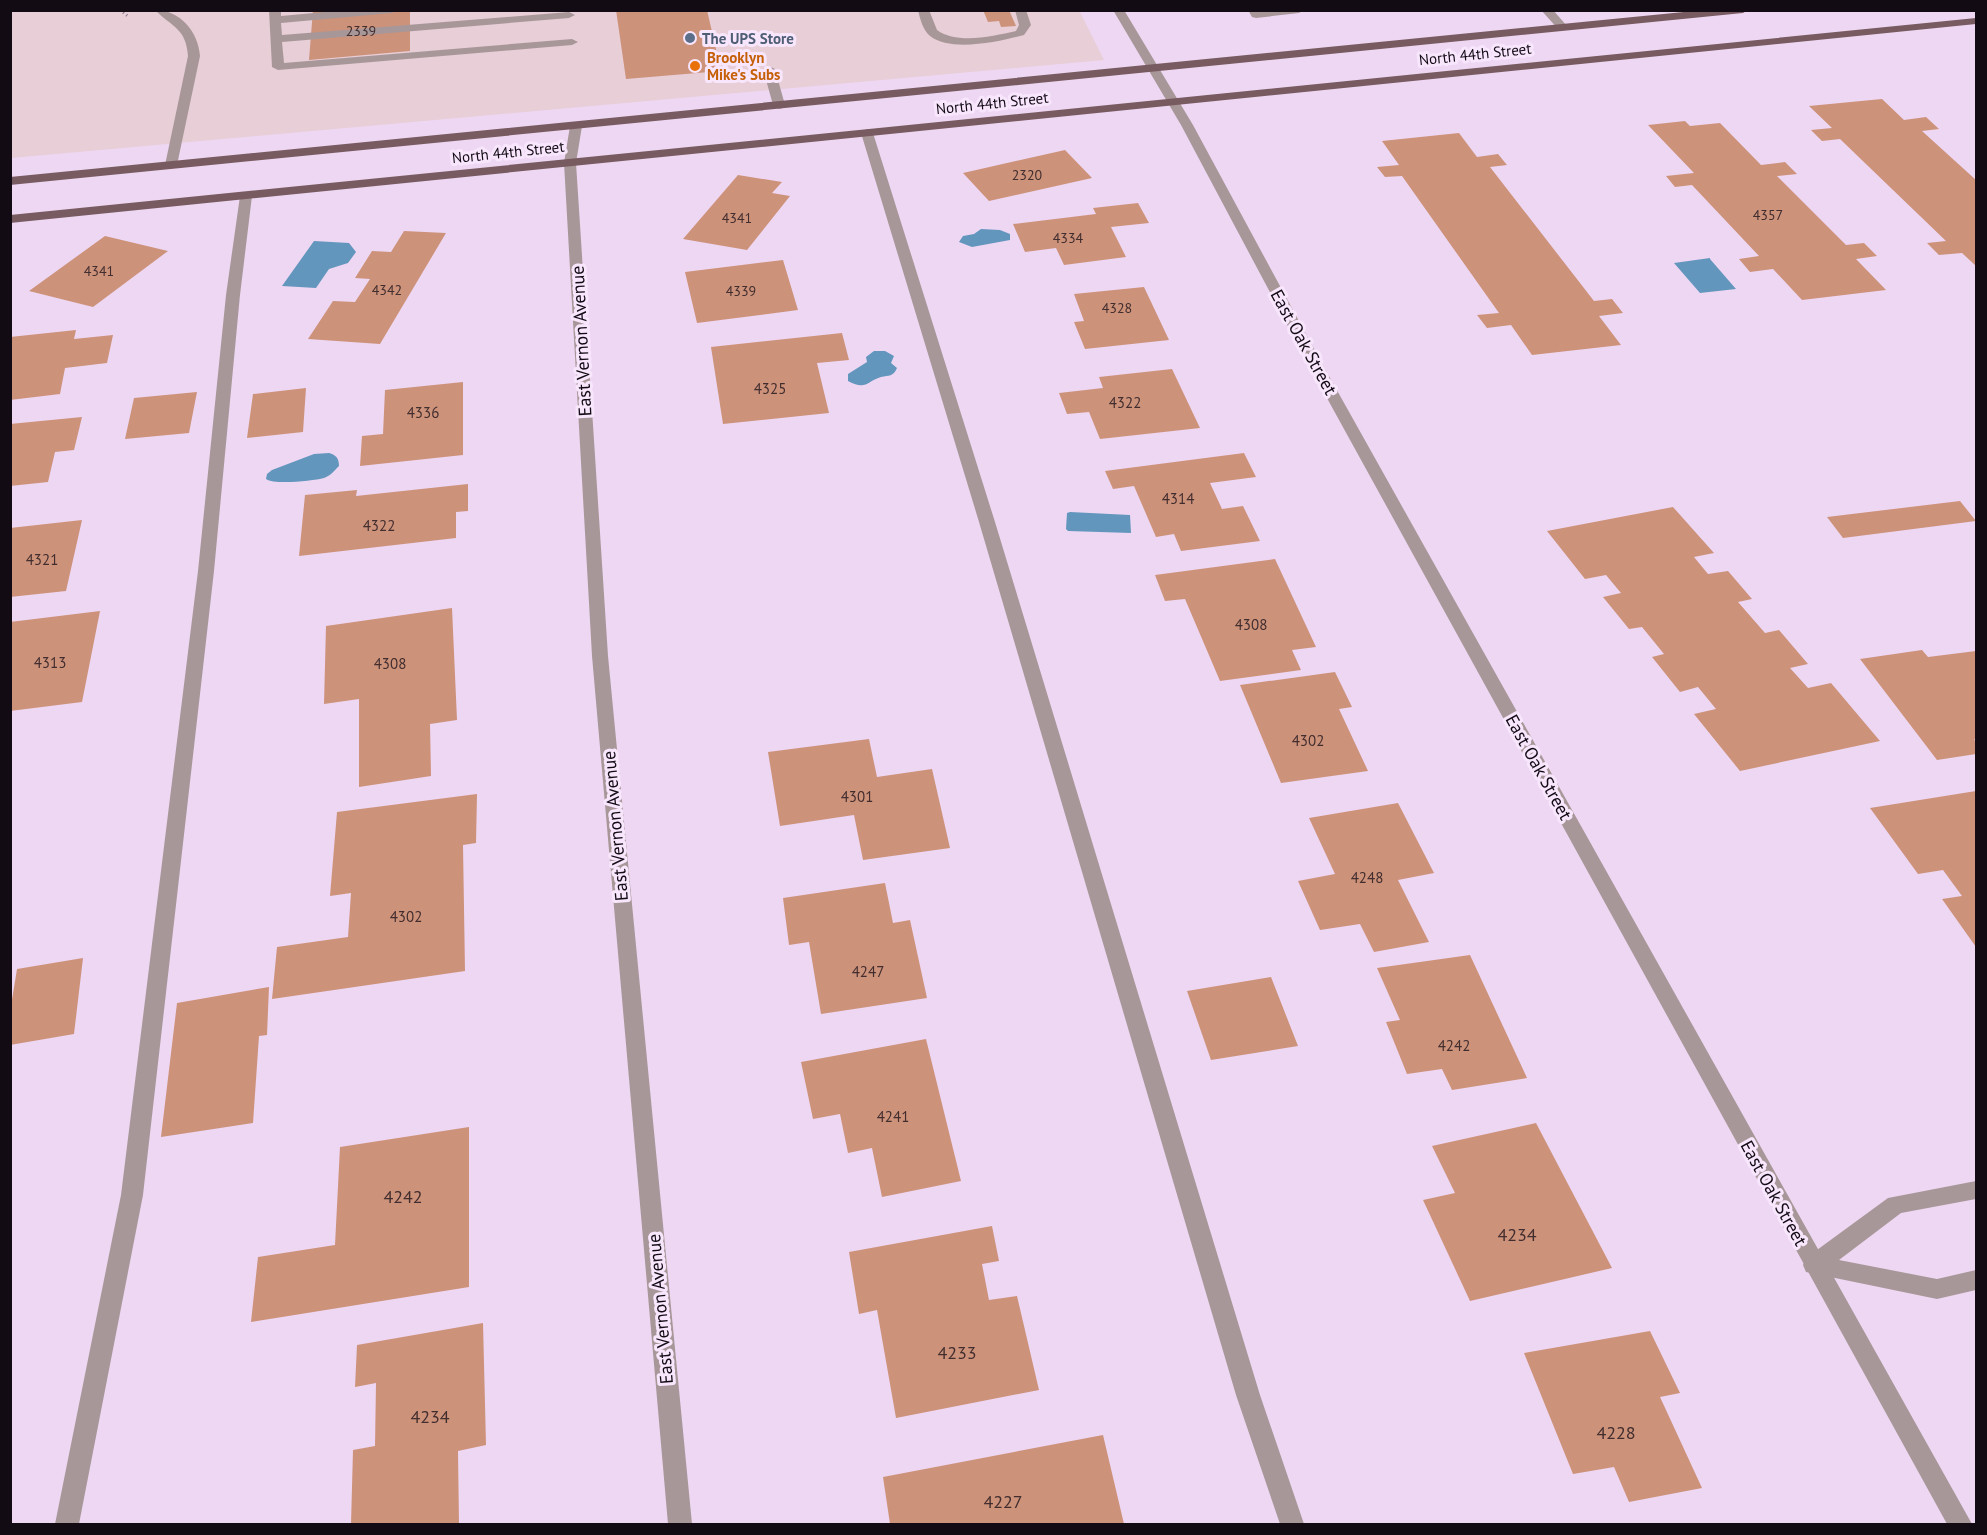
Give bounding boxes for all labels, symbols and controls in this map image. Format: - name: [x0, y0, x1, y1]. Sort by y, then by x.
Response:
- house number: 2339: [346, 22, 376, 40]
- place label: The UPS Store: [702, 29, 794, 48]
- marker: The UPS Store: [683, 31, 697, 45]
- street label: North 44th Street: [1418, 39, 1532, 69]
- place label: Brooklyn Mike's Subs: [707, 48, 780, 84]
- marker: Brooklyn Mike's Subs: [688, 59, 702, 73]
- street label: North 44th Street: [935, 88, 1049, 118]
- street label: North 44th Street: [451, 137, 565, 167]
- house number: 2320: [1012, 166, 1043, 184]
- house number: 4357: [1753, 206, 1783, 224]
- house number: 4341: [722, 209, 752, 227]
- house number: 4334: [1053, 229, 1084, 247]
- house number: 4341: [84, 262, 114, 280]
- street label: East Vernon Avenue: [566, 265, 596, 417]
- house number: 4342: [372, 281, 402, 299]
- house number: 4339: [726, 282, 756, 300]
- street label: East Oak Street: [1266, 285, 1342, 399]
- house number: 4328: [1102, 299, 1132, 317]
- house number: 4325: [754, 379, 786, 398]
- house number: 4322: [1109, 393, 1141, 412]
- house number: 4336: [407, 403, 439, 422]
- house number: 4314: [1162, 489, 1194, 508]
- house number: 4322: [363, 516, 395, 535]
- house number: 4321: [26, 550, 58, 569]
- house number: 4308: [1235, 615, 1267, 634]
- house number: 4313: [34, 653, 66, 672]
- house number: 4308: [374, 654, 406, 673]
- street label: East Oak Street: [1501, 710, 1577, 824]
- house number: 4302: [1292, 731, 1324, 750]
- street label: East Vernon Avenue: [597, 750, 633, 902]
- house number: 4301: [841, 787, 873, 806]
- house number: 4248: [1351, 868, 1383, 887]
- house number: 4302: [390, 907, 422, 926]
- house number: 4247: [852, 962, 884, 981]
- house number: 4242: [1438, 1036, 1470, 1055]
- house number: 4241: [877, 1107, 909, 1126]
- street label: East Oak Street: [1736, 1136, 1812, 1250]
- house number: 4242: [383, 1185, 423, 1208]
- house number: 4234: [1497, 1223, 1537, 1246]
- street label: East Vernon Avenue: [642, 1233, 678, 1385]
- house number: 4233: [937, 1341, 977, 1364]
- house number: 4234: [410, 1405, 450, 1428]
- house number: 4228: [1596, 1421, 1636, 1444]
- house number: 4227: [983, 1490, 1023, 1513]

